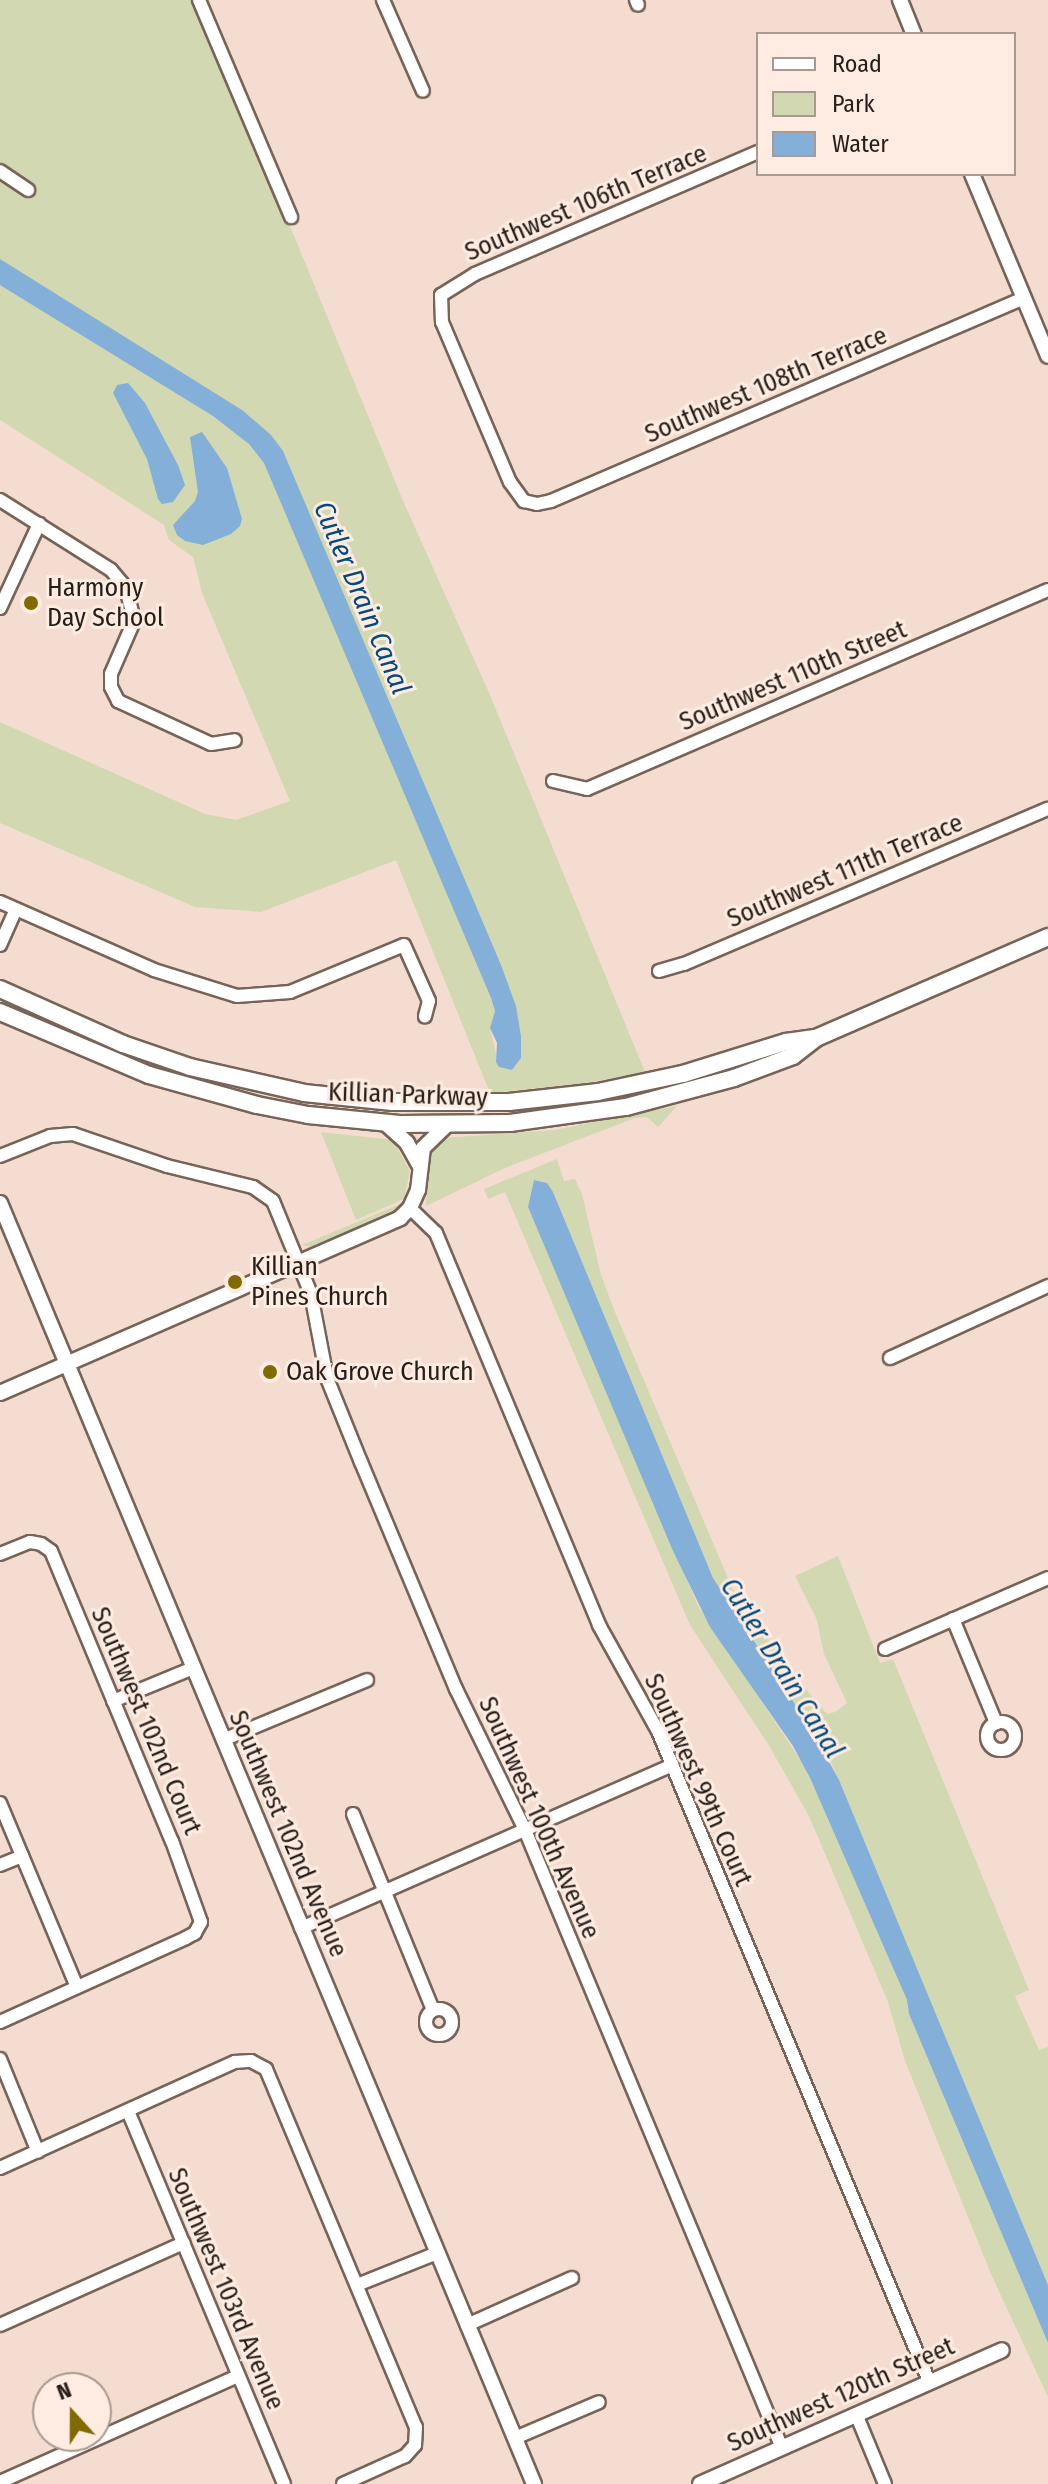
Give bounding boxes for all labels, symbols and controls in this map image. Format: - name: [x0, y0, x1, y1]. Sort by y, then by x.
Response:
- legend: [756, 32, 1016, 176]
- text: Road: [832, 50, 882, 78]
- text: Park: [832, 90, 875, 118]
- text: Water: [832, 130, 889, 158]
- street label: Southwest 106th Terrace: [460, 138, 712, 268]
- street label: Southwest 108th Terrace: [640, 320, 892, 450]
- water label: Cutler Drain Canal: [306, 497, 418, 699]
- place label: Harmony Day School: [47, 572, 164, 634]
- marker: Harmony Day School: [22, 594, 40, 612]
- street label: Southwest 110th Street: [675, 614, 911, 738]
- street label: Southwest 111th Terrace: [722, 807, 968, 935]
- street label: Killian Parkway: [328, 1077, 488, 1113]
- place label: Killian Pines Church: [251, 1251, 388, 1312]
- marker: Killian Pines Church: [226, 1273, 244, 1291]
- place label: Oak Grove Church: [286, 1356, 474, 1388]
- marker: Oak Grove Church: [261, 1363, 279, 1381]
- water label: Cutler Drain Canal: [713, 1572, 851, 1764]
- street label: Southwest 102nd Court: [84, 1603, 208, 1839]
- street label: Southwest 99th Court: [637, 1669, 759, 1891]
- street label: Southwest 100th Avenue: [472, 1692, 606, 1944]
- street label: Southwest 102nd Avenue: [222, 1706, 354, 1962]
- street label: Southwest 103rd Avenue: [161, 2163, 291, 2415]
- street label: Southwest 120th Street: [723, 2331, 959, 2459]
- north arrow: [32, 2372, 112, 2452]
- text: N: [53, 2376, 75, 2406]

